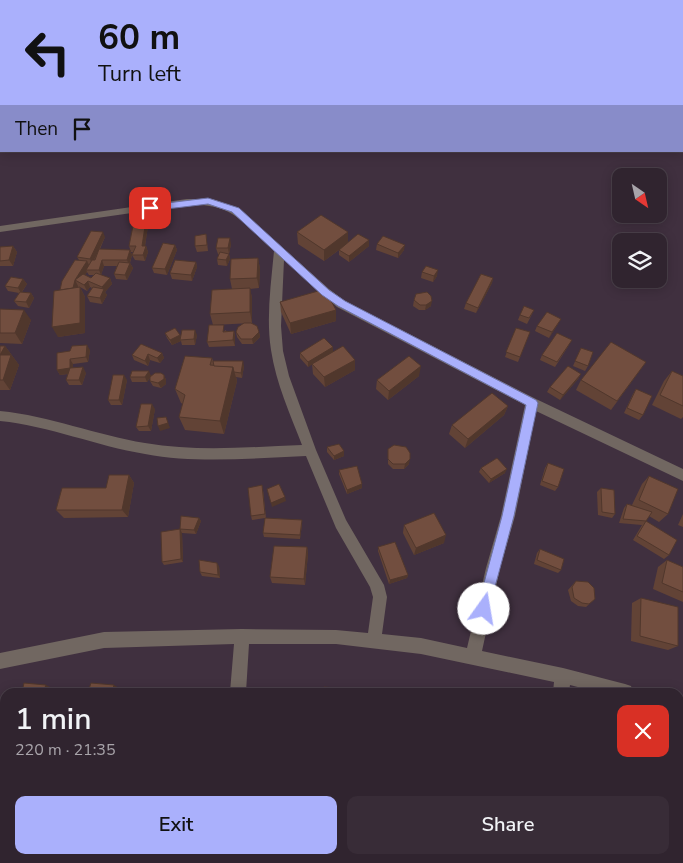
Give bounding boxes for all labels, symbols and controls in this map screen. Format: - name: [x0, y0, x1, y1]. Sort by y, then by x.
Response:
- text: 60 m: [98, 14, 180, 61]
- icon: left: [15, 20, 80, 85]
- text: Turn left: [98, 59, 181, 89]
- icon: arrive: [68, 115, 96, 143]
- text: Then: [15, 116, 58, 142]
- north arrow: [612, 168, 668, 222]
- map controls: [612, 168, 667, 288]
- pin: [129, 187, 171, 229]
- icon: arrive: [136, 194, 164, 222]
- button: layers: [612, 233, 667, 288]
- position arrow: [457, 582, 509, 634]
- text: 1 min: [15, 699, 91, 740]
- button: close: [617, 705, 669, 757]
- text: 220 m · 21:35: [15, 739, 116, 761]
- button: Exit: [15, 796, 337, 854]
- button: Share: [347, 796, 669, 854]

